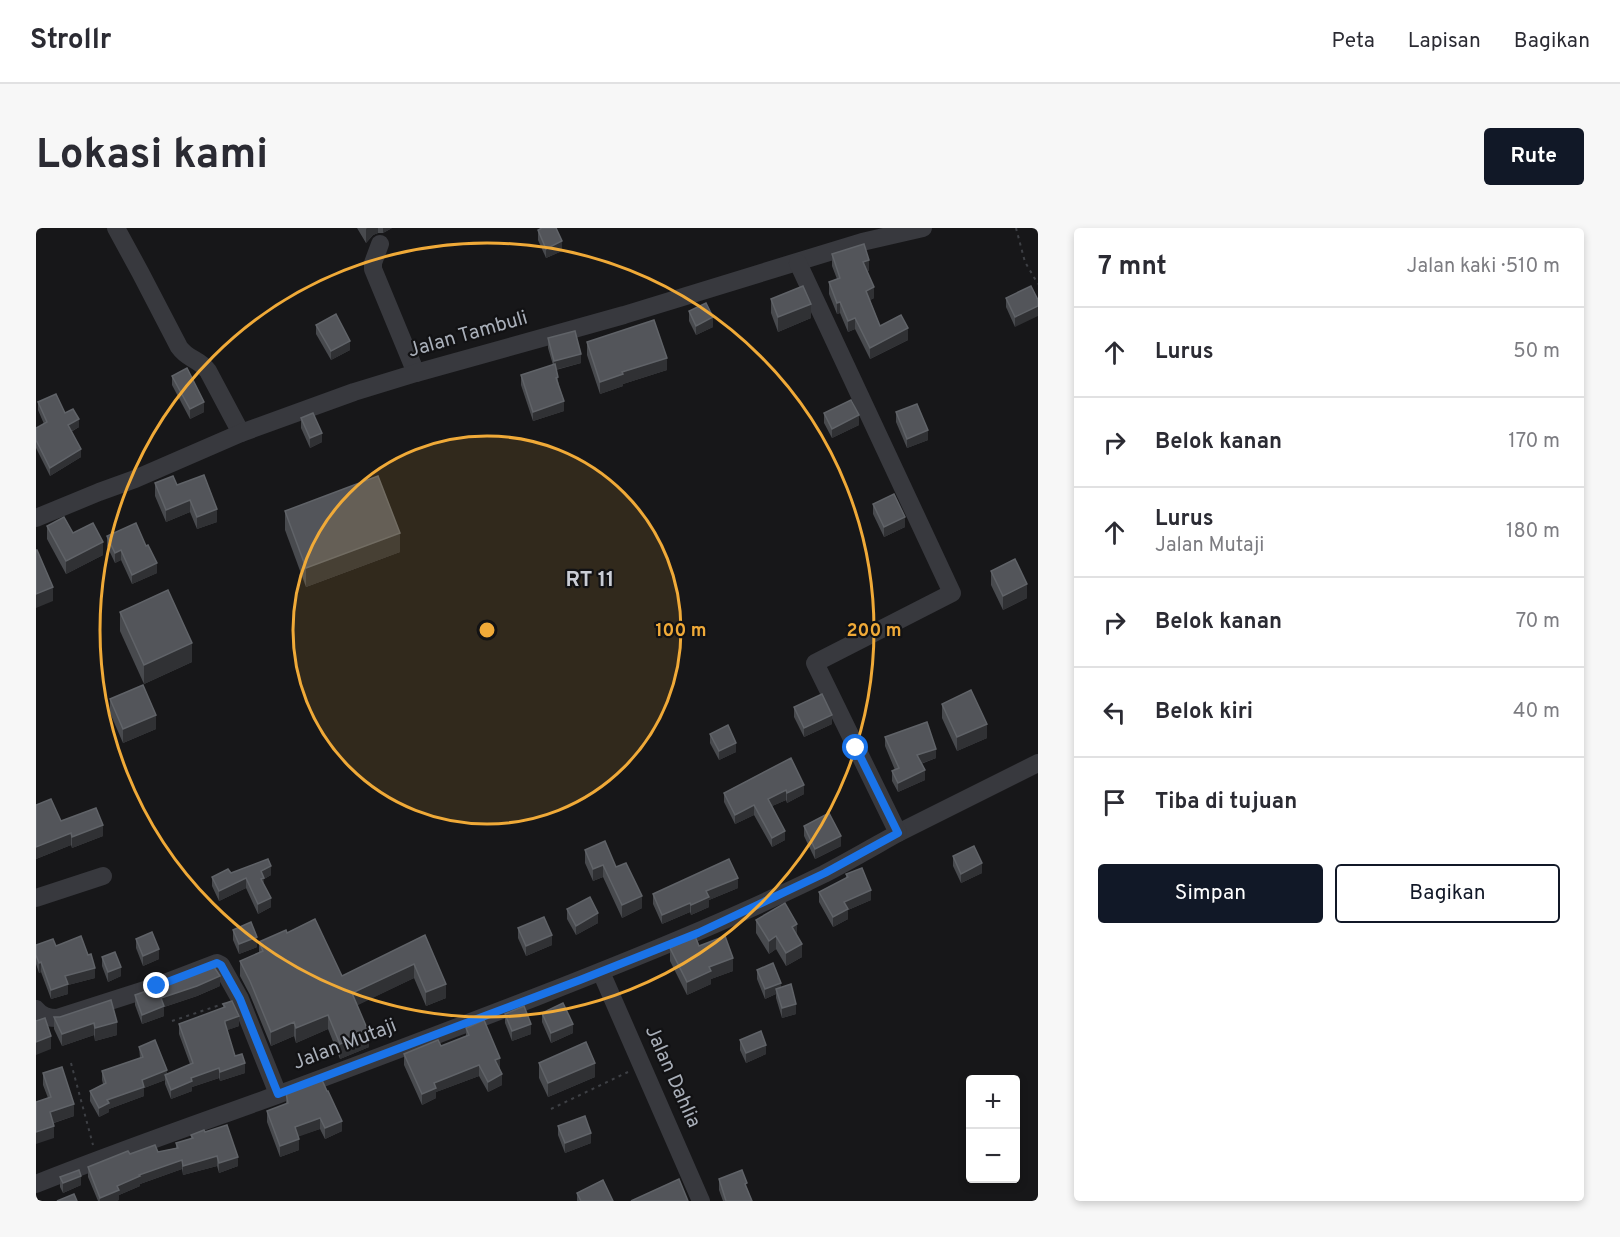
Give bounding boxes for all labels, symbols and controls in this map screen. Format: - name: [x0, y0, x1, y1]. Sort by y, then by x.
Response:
- text: Strollr: [30, 23, 112, 59]
- text: Peta: [1332, 28, 1375, 55]
- text: Lapisan: [1408, 28, 1481, 55]
- text: Bagikan: [1514, 28, 1590, 55]
- button: Rute: [1484, 128, 1584, 185]
- text: Lokasi kami: [36, 130, 268, 183]
- text: 7 mnt: [1098, 251, 1167, 284]
- text: Jalan kaki · 510 m: [1406, 254, 1560, 280]
- street label: Jalan Tambuli: [405, 305, 531, 365]
- icon: ahead: [1098, 336, 1131, 369]
- text: Lurus: [1155, 339, 1214, 366]
- text: 50 m: [1513, 339, 1560, 365]
- icon: right: [1098, 426, 1131, 459]
- text: Belok kanan: [1155, 429, 1282, 456]
- text: 170 m: [1508, 429, 1560, 455]
- text: Lurus: [1155, 506, 1214, 533]
- icon: ahead: [1098, 516, 1131, 549]
- text: 180 m: [1506, 519, 1560, 545]
- text: Jalan Mutaji: [1155, 533, 1264, 559]
- district label: RT 11: [565, 567, 615, 594]
- icon: right: [1098, 606, 1131, 639]
- text: Belok kanan: [1155, 609, 1282, 636]
- text: 70 m: [1516, 609, 1560, 635]
- centre of rings: [477, 620, 497, 640]
- text: 100 m: [655, 620, 707, 643]
- text: 200 m: [846, 620, 902, 643]
- icon: left: [1098, 696, 1131, 729]
- text: Belok kiri: [1155, 699, 1253, 726]
- text: 40 m: [1513, 699, 1560, 725]
- route start: [842, 734, 868, 760]
- icon: arrive: [1098, 786, 1131, 819]
- text: Tiba di tujuan: [1155, 789, 1297, 816]
- button: Simpan: [1098, 864, 1323, 923]
- button: Bagikan: [1335, 864, 1560, 923]
- route end: [143, 972, 169, 998]
- street label: Jalan Mutaji: [289, 1013, 401, 1077]
- street label: Jalan Dahlia: [638, 1022, 706, 1132]
- map controls: [966, 1075, 1020, 1183]
- button: +: [966, 1075, 1020, 1129]
- button: −: [966, 1129, 1020, 1183]

